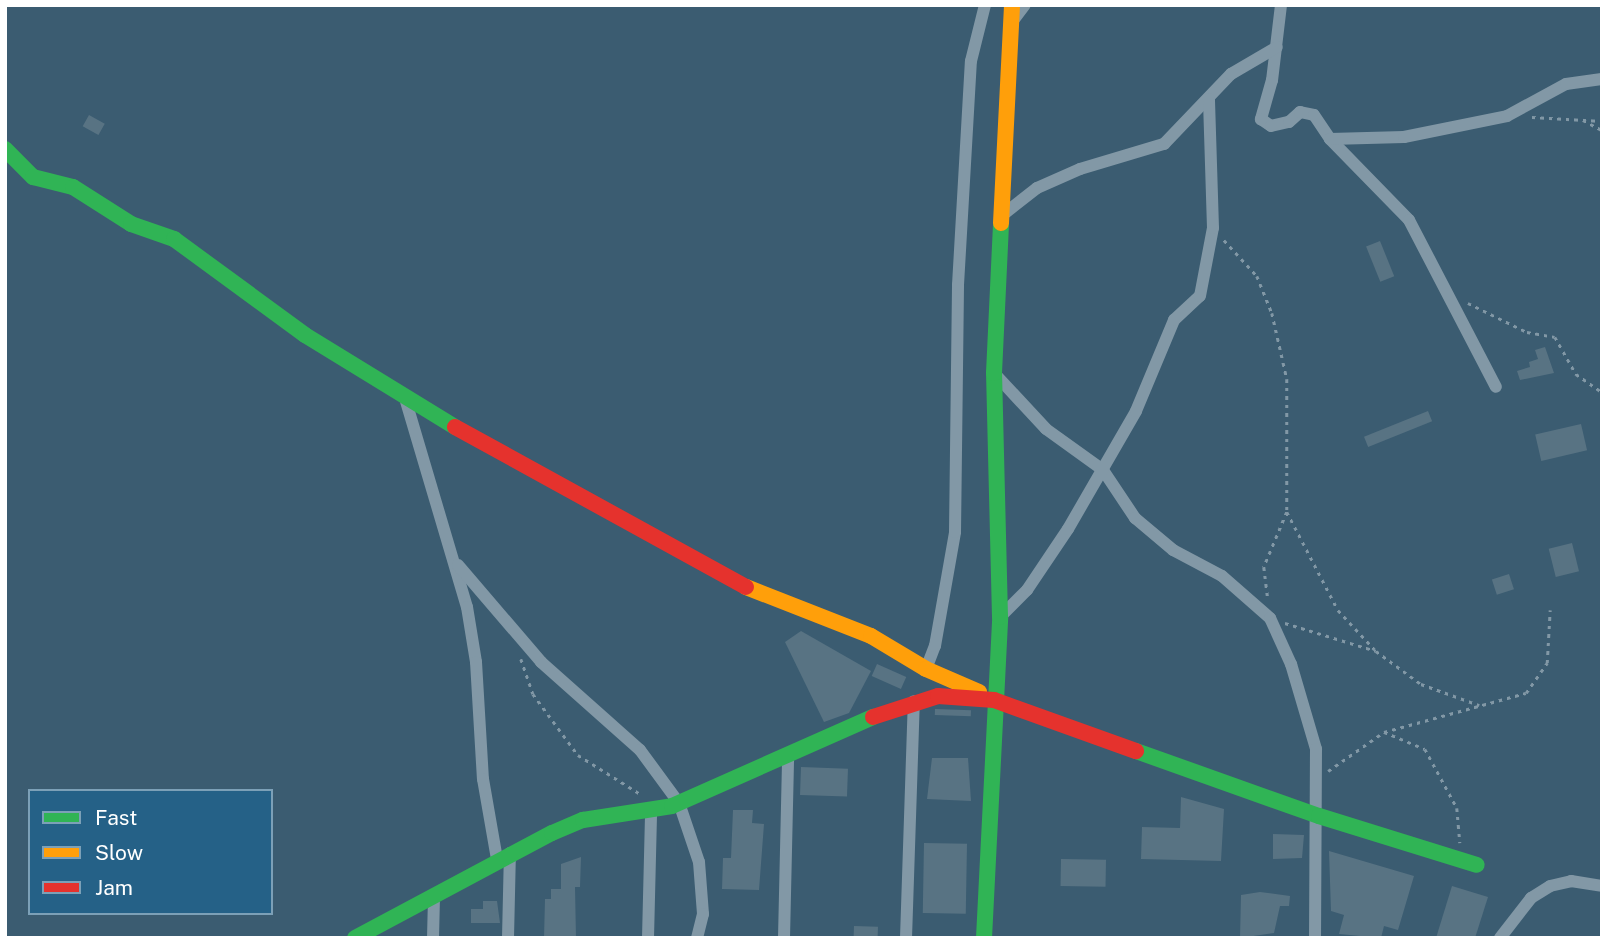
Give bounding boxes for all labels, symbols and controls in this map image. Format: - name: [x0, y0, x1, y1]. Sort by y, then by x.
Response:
- legend: [28, 789, 273, 915]
- text: Fast: [95, 805, 137, 830]
- text: Slow: [95, 840, 143, 865]
- text: Jam: [95, 875, 133, 900]

